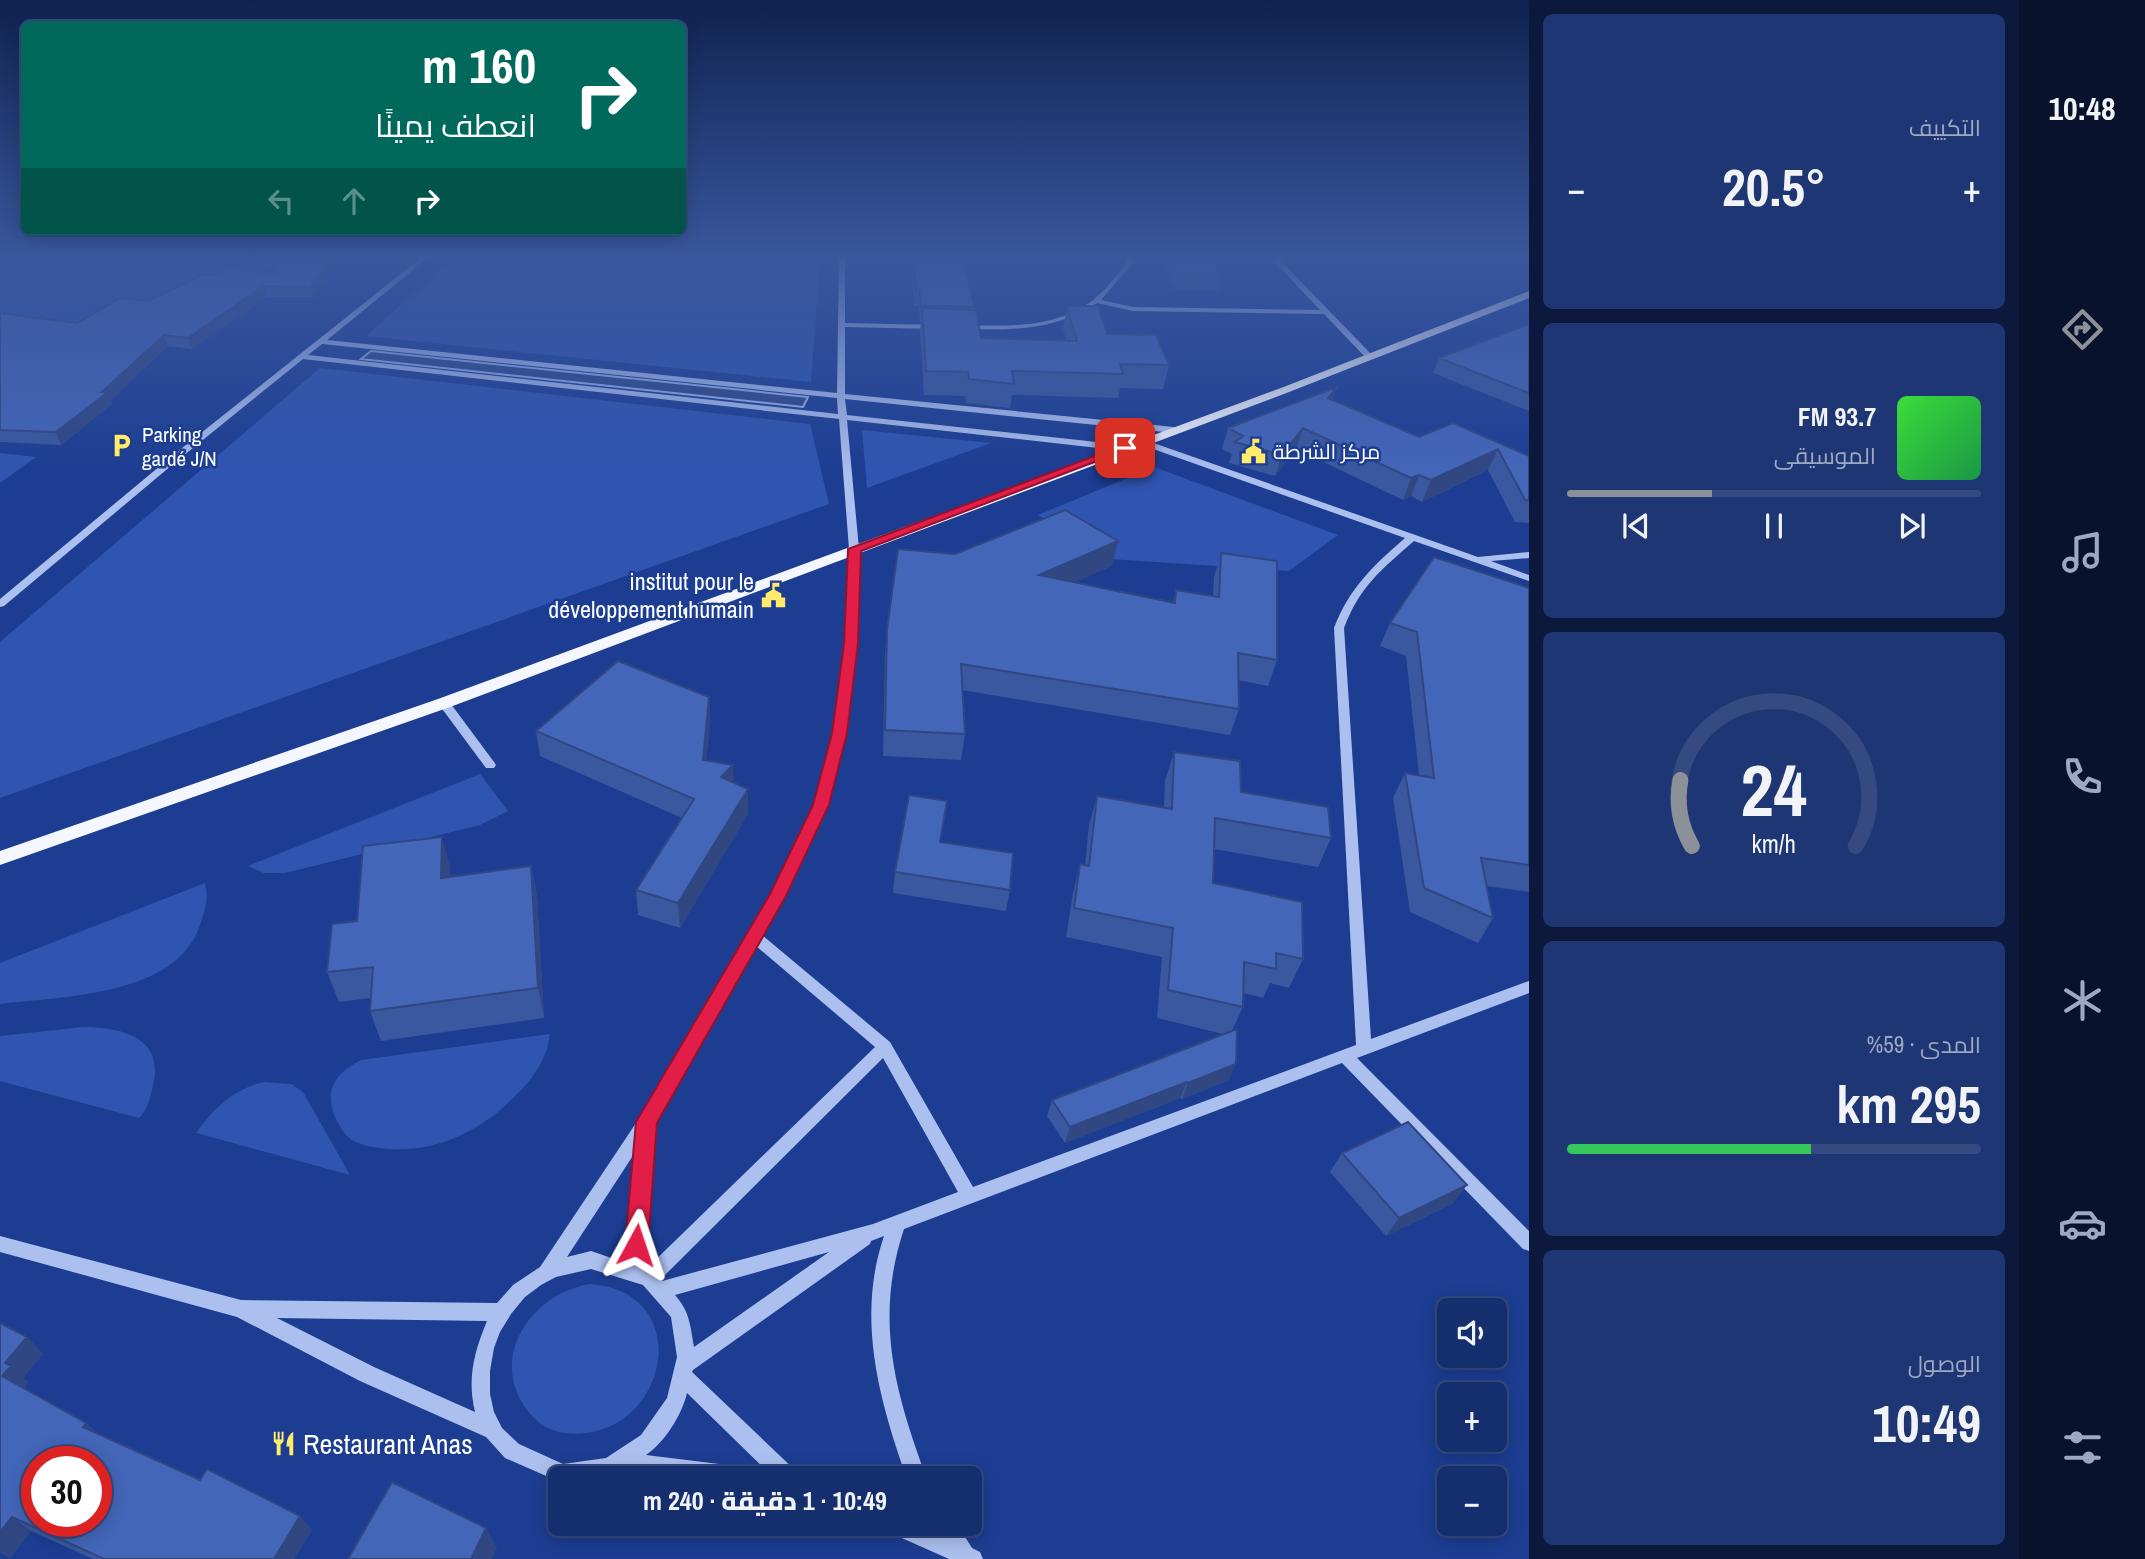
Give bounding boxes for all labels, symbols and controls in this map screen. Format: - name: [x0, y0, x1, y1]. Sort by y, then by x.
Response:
- text: 160 m: [422, 32, 536, 98]
- icon: right: [560, 49, 651, 140]
- text: 10:48: [2048, 87, 2116, 130]
- text: انعطف يمينًا: [375, 104, 536, 147]
- text: التكييف: [1909, 112, 1981, 143]
- text: 20.5°: [1722, 152, 1826, 222]
- text: −: [1567, 163, 1585, 214]
- text: +: [1963, 163, 1981, 214]
- icon: left: [262, 182, 300, 220]
- icon: ahead: [335, 182, 373, 220]
- icon: right: [408, 182, 446, 220]
- icon: directions: [2058, 305, 2107, 354]
- text: 93.7 FM: [1798, 399, 1876, 434]
- pin: [1095, 418, 1155, 478]
- place label: Parking gardé J/N: [142, 420, 217, 473]
- icon: arrive: [1106, 429, 1144, 467]
- parking icon: Parking gardé J/N: [108, 432, 136, 460]
- public building icon: مركز الشرطة: [1239, 437, 1267, 465]
- place label: مركز الشرطة: [1273, 437, 1380, 466]
- text: الموسيقى: [1774, 440, 1876, 471]
- icon: previous: [1617, 507, 1655, 545]
- icon: pause: [1755, 507, 1793, 545]
- icon: next: [1893, 507, 1931, 545]
- icon: music: [2058, 528, 2107, 577]
- place label: institut pour le développement humain: [548, 565, 754, 625]
- public building icon: institut pour le développement humain: [760, 581, 788, 609]
- text: 24: [1741, 741, 1807, 839]
- icon: phone: [2058, 752, 2107, 801]
- text: km/h: [1752, 826, 1796, 860]
- icon: climate: [2058, 976, 2107, 1025]
- text: المدى · 59%: [1867, 1029, 1981, 1060]
- text: 295 km: [1836, 1069, 1981, 1139]
- icon: car: [2058, 1199, 2107, 1248]
- position arrow: [599, 1208, 673, 1282]
- map controls: [1437, 1298, 1507, 1536]
- button: sound: [1437, 1298, 1507, 1368]
- text: الوصول: [1908, 1348, 1981, 1379]
- button: +: [1437, 1382, 1507, 1452]
- text: 10:49: [1872, 1388, 1981, 1458]
- icon: filters: [2058, 1423, 2107, 1472]
- place label: Restaurant Anas: [303, 1425, 473, 1463]
- restaurant icon: Restaurant Anas: [269, 1430, 297, 1458]
- speed limit sign: 30: [21, 1446, 112, 1537]
- button: −: [1437, 1466, 1507, 1536]
- text: 10:49 · 1 دقيقة · 240 m: [643, 1483, 887, 1518]

